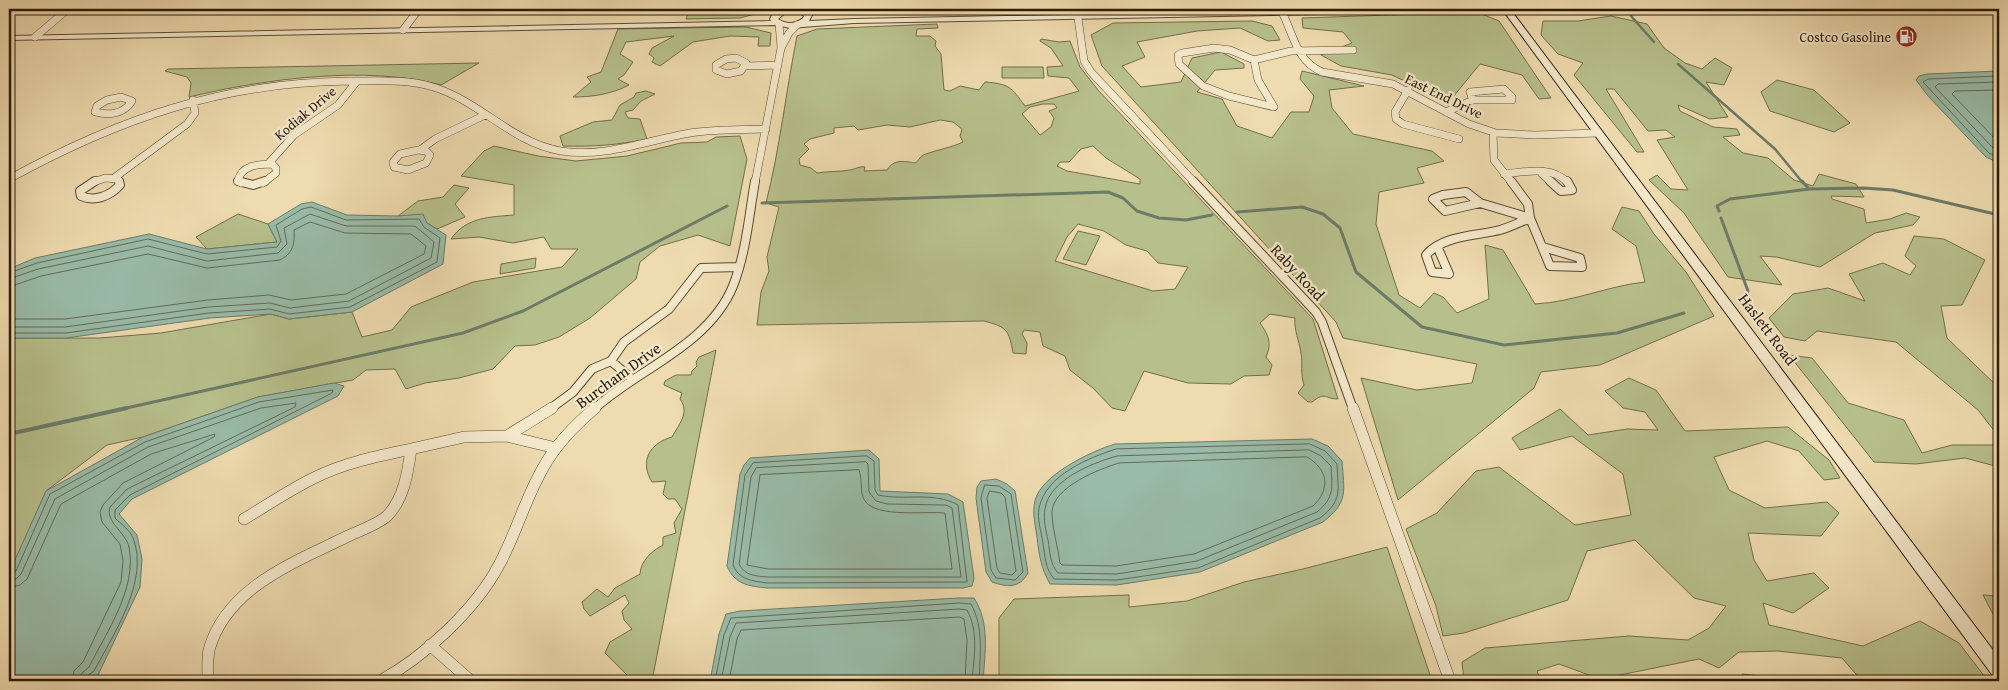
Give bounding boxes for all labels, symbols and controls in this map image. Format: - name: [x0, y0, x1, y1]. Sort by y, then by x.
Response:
- fuel station icon: Costco Gasoline: [1895, 25, 1919, 49]
- place label: Costco Gasoline: [1799, 27, 1891, 47]
- street label: East End Drive: [1402, 69, 1487, 124]
- street label: Kodiak Drive: [270, 81, 341, 145]
- street label: Raby Road: [1265, 238, 1331, 306]
- street label: Haslett Road: [1733, 288, 1803, 370]
- street label: Burcham Drive: [571, 336, 665, 414]

